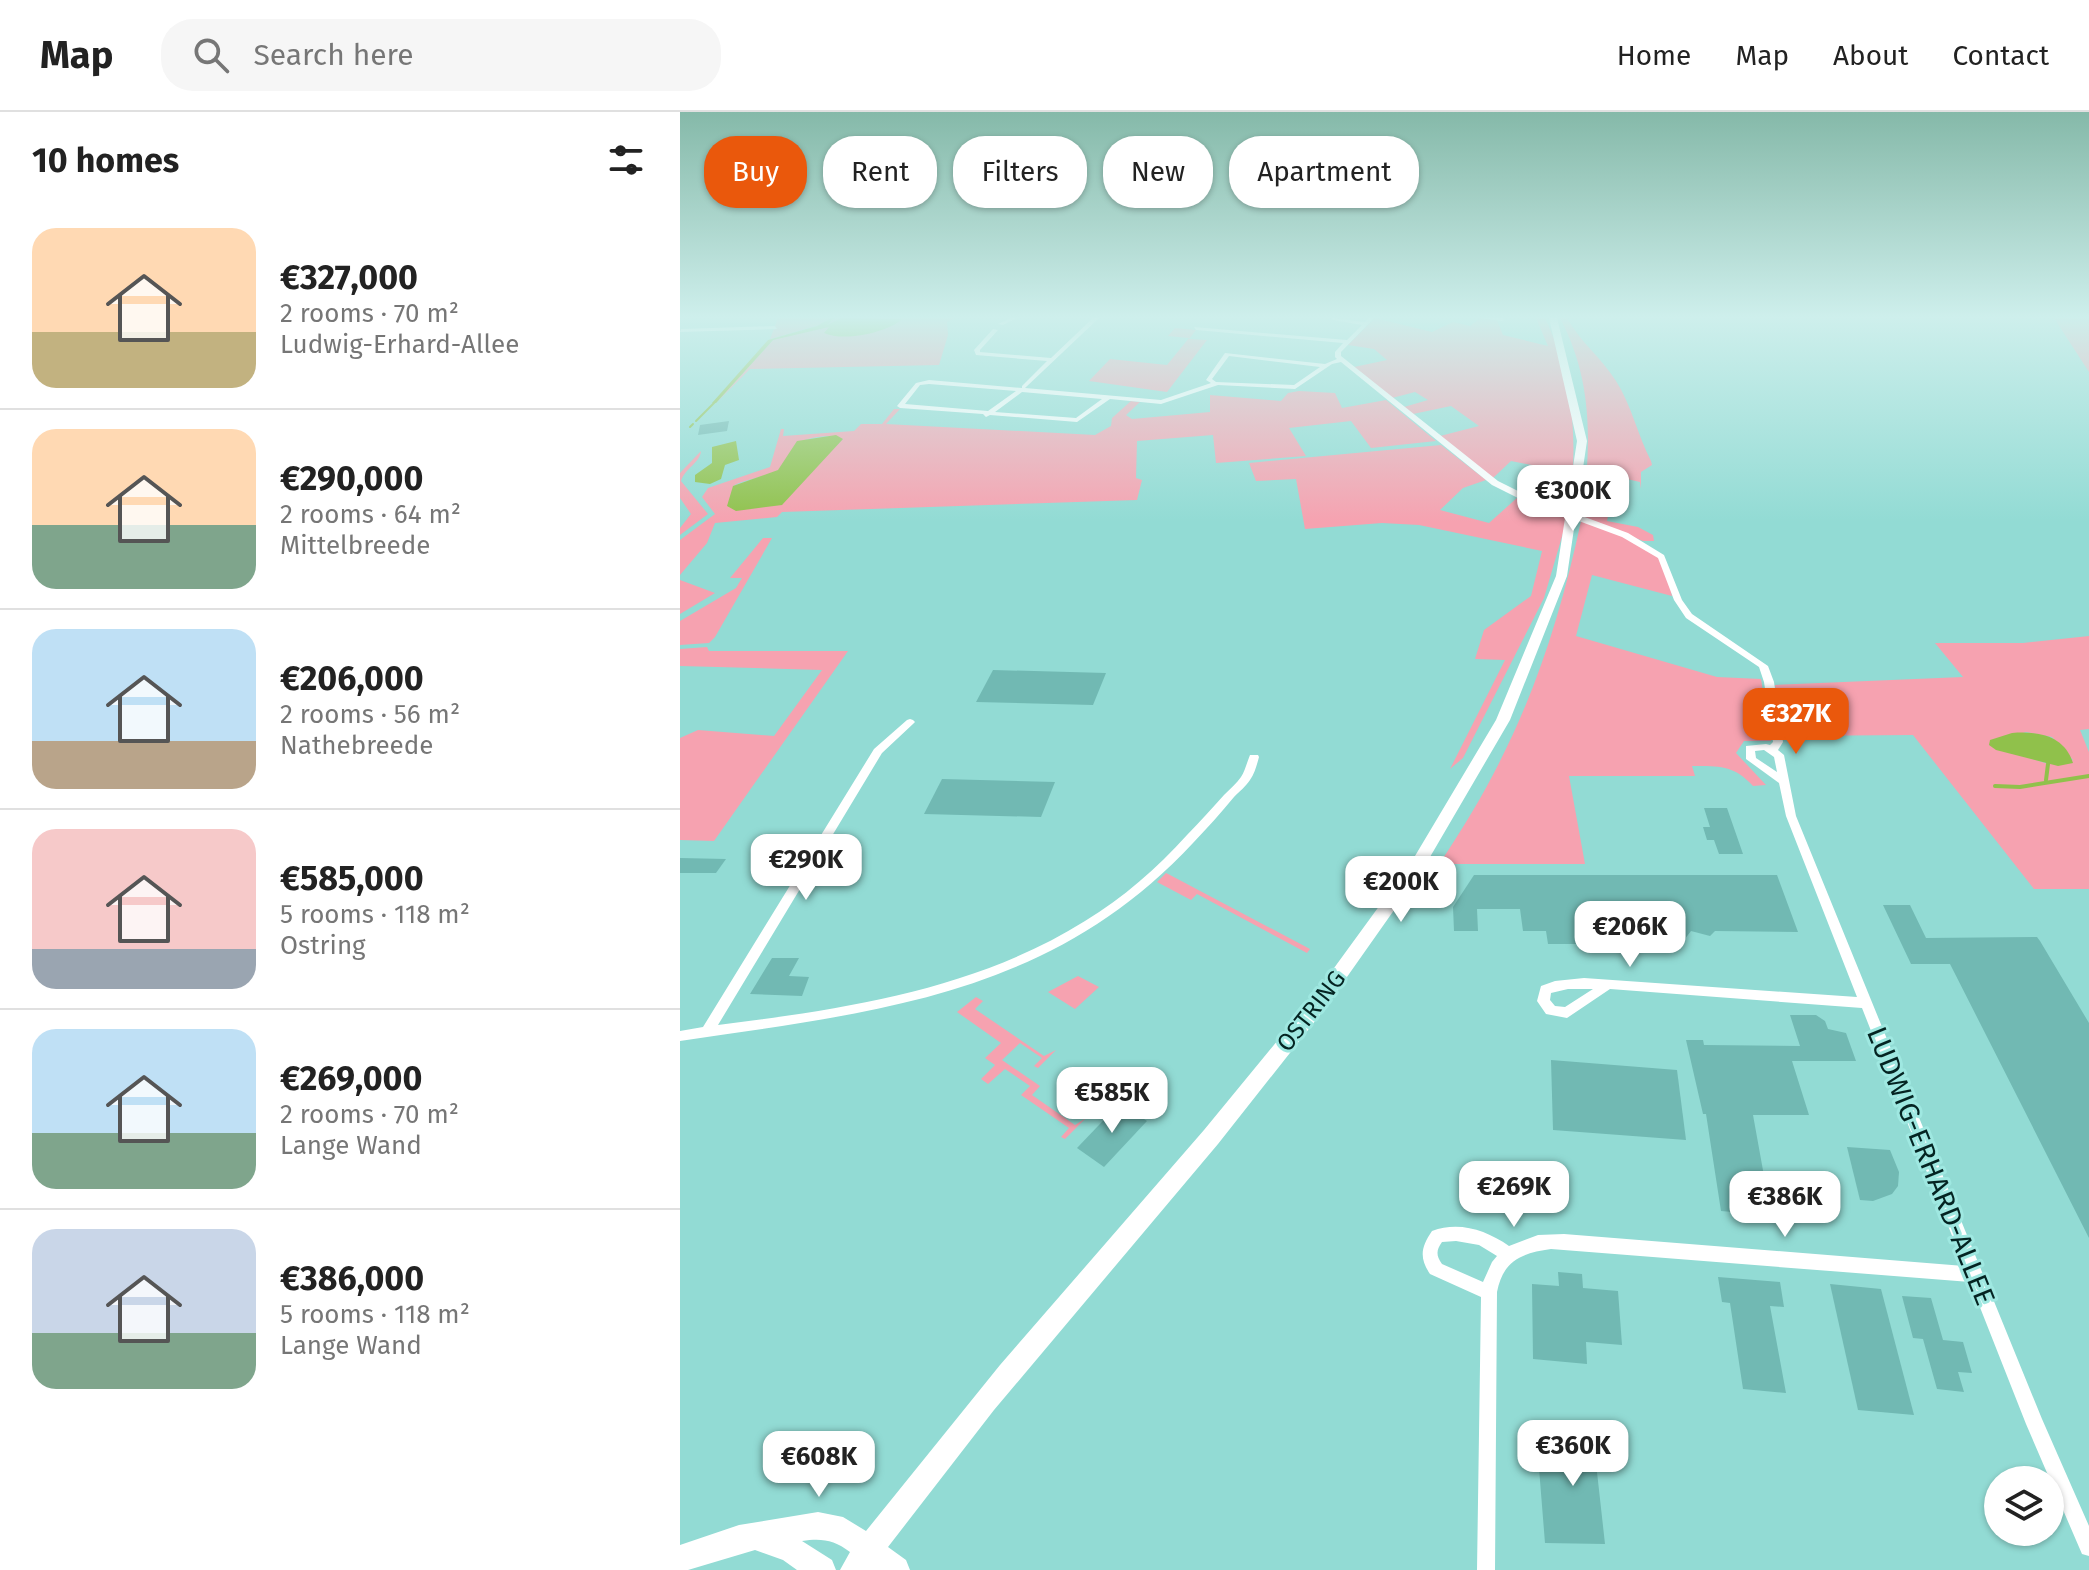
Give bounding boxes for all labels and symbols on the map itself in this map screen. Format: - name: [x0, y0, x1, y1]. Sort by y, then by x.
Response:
- pin: €300K: [1517, 465, 1629, 533]
- pin: €327K: [1740, 688, 1852, 756]
- pin: €290K: [750, 834, 862, 902]
- pin: €200K: [1345, 856, 1457, 924]
- pin: €206K: [1574, 901, 1686, 969]
- street label: OSTRING: [1271, 965, 1351, 1057]
- street label: LUDWIG-ERHARD-ALLEE: [1860, 1022, 2002, 1310]
- pin: €585K: [1056, 1067, 1168, 1135]
- pin: €269K: [1458, 1161, 1570, 1229]
- pin: €386K: [1729, 1171, 1841, 1239]
- pin: €360K: [1517, 1420, 1629, 1488]
- pin: €608K: [763, 1431, 875, 1499]

